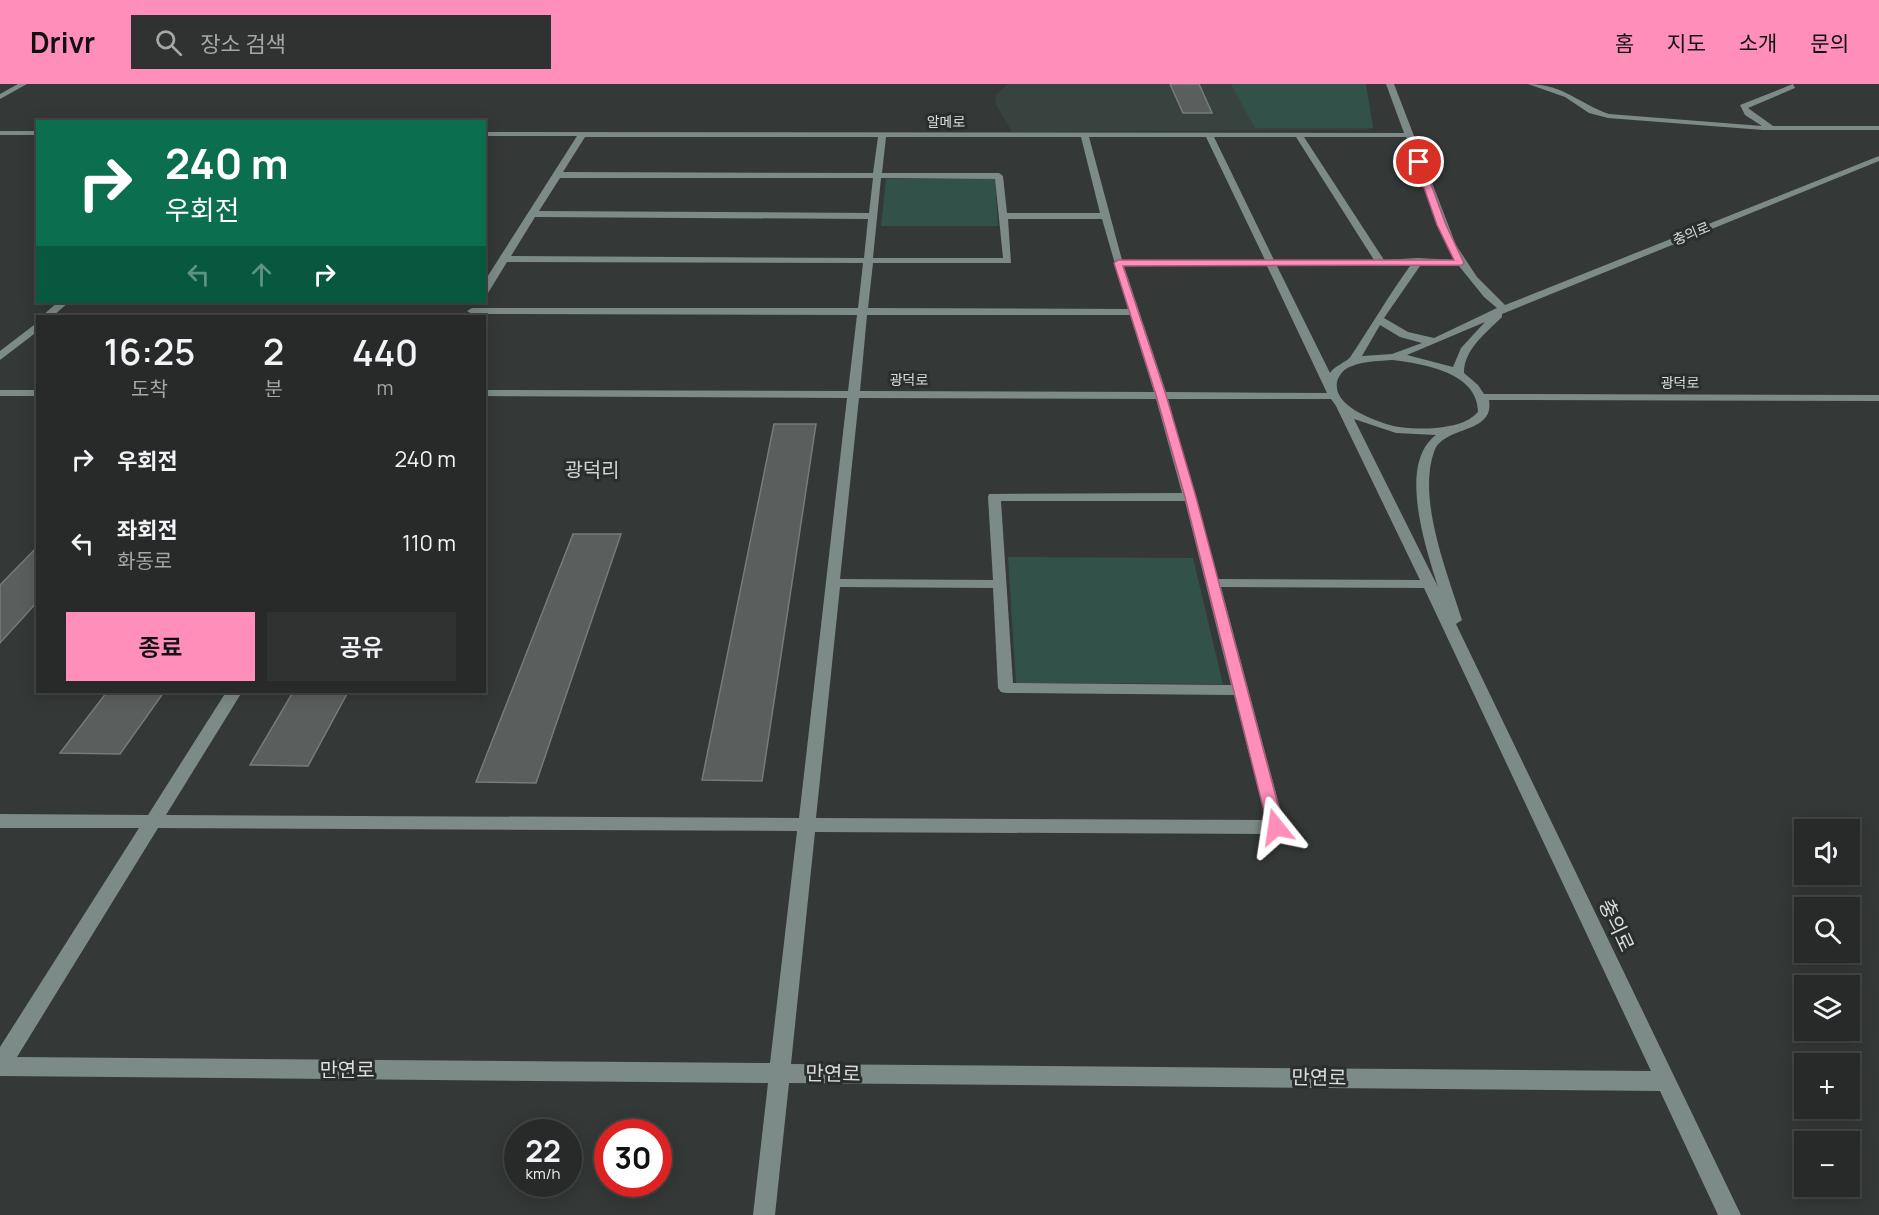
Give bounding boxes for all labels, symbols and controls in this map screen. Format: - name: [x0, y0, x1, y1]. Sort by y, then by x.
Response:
- search box: [131, 15, 551, 69]
- text: Drivr: [30, 23, 95, 61]
- icon: search: [152, 26, 185, 59]
- text: 장소 검색: [200, 29, 286, 59]
- text: 홈: [1615, 29, 1634, 57]
- text: 지도: [1667, 29, 1706, 57]
- text: 소개: [1739, 29, 1777, 57]
- text: 문의: [1810, 29, 1849, 57]
- street label: 알메로: [927, 112, 965, 131]
- text: 240 m: [165, 134, 289, 192]
- pin: [1393, 136, 1444, 187]
- icon: right: [66, 144, 144, 222]
- icon: arrive: [1402, 145, 1435, 178]
- text: 우회전: [165, 191, 240, 228]
- street label: 충의로: [1670, 217, 1713, 249]
- icon: left: [182, 258, 215, 291]
- icon: ahead: [245, 258, 278, 291]
- icon: right: [308, 258, 341, 291]
- text: 16:25: [104, 327, 195, 376]
- text: 2: [263, 327, 284, 376]
- text: 440: [352, 328, 418, 377]
- street label: 광덕로: [890, 370, 928, 389]
- street label: 광덕로: [1661, 373, 1699, 392]
- text: m: [377, 374, 394, 401]
- text: 도착: [131, 375, 168, 402]
- text: 분: [264, 375, 283, 402]
- icon: right: [66, 443, 99, 476]
- text: 240 m: [394, 444, 456, 474]
- text: 우회전: [117, 446, 178, 476]
- district label: 광덕리: [564, 456, 620, 483]
- text: 좌회전: [117, 515, 178, 545]
- icon: left: [66, 527, 99, 560]
- text: 110 m: [402, 528, 456, 558]
- text: 화동로: [117, 547, 172, 574]
- button: 종료: [66, 612, 255, 681]
- button: 공유: [267, 612, 456, 681]
- position arrow: [1244, 795, 1308, 859]
- map controls: [1794, 819, 1860, 1197]
- button: sound: [1794, 819, 1860, 885]
- street label: 충의로: [1593, 894, 1641, 956]
- button: search: [1794, 897, 1860, 963]
- button: layers: [1794, 975, 1860, 1041]
- button: +: [1794, 1053, 1860, 1119]
- street label: 만연로: [319, 1056, 375, 1083]
- street label: 만연로: [805, 1059, 861, 1087]
- street label: 만연로: [1291, 1063, 1347, 1091]
- speed limit sign: 30: [594, 1119, 672, 1197]
- text: 22: [525, 1130, 561, 1171]
- button: −: [1794, 1131, 1860, 1197]
- text: km/h: [526, 1163, 560, 1184]

